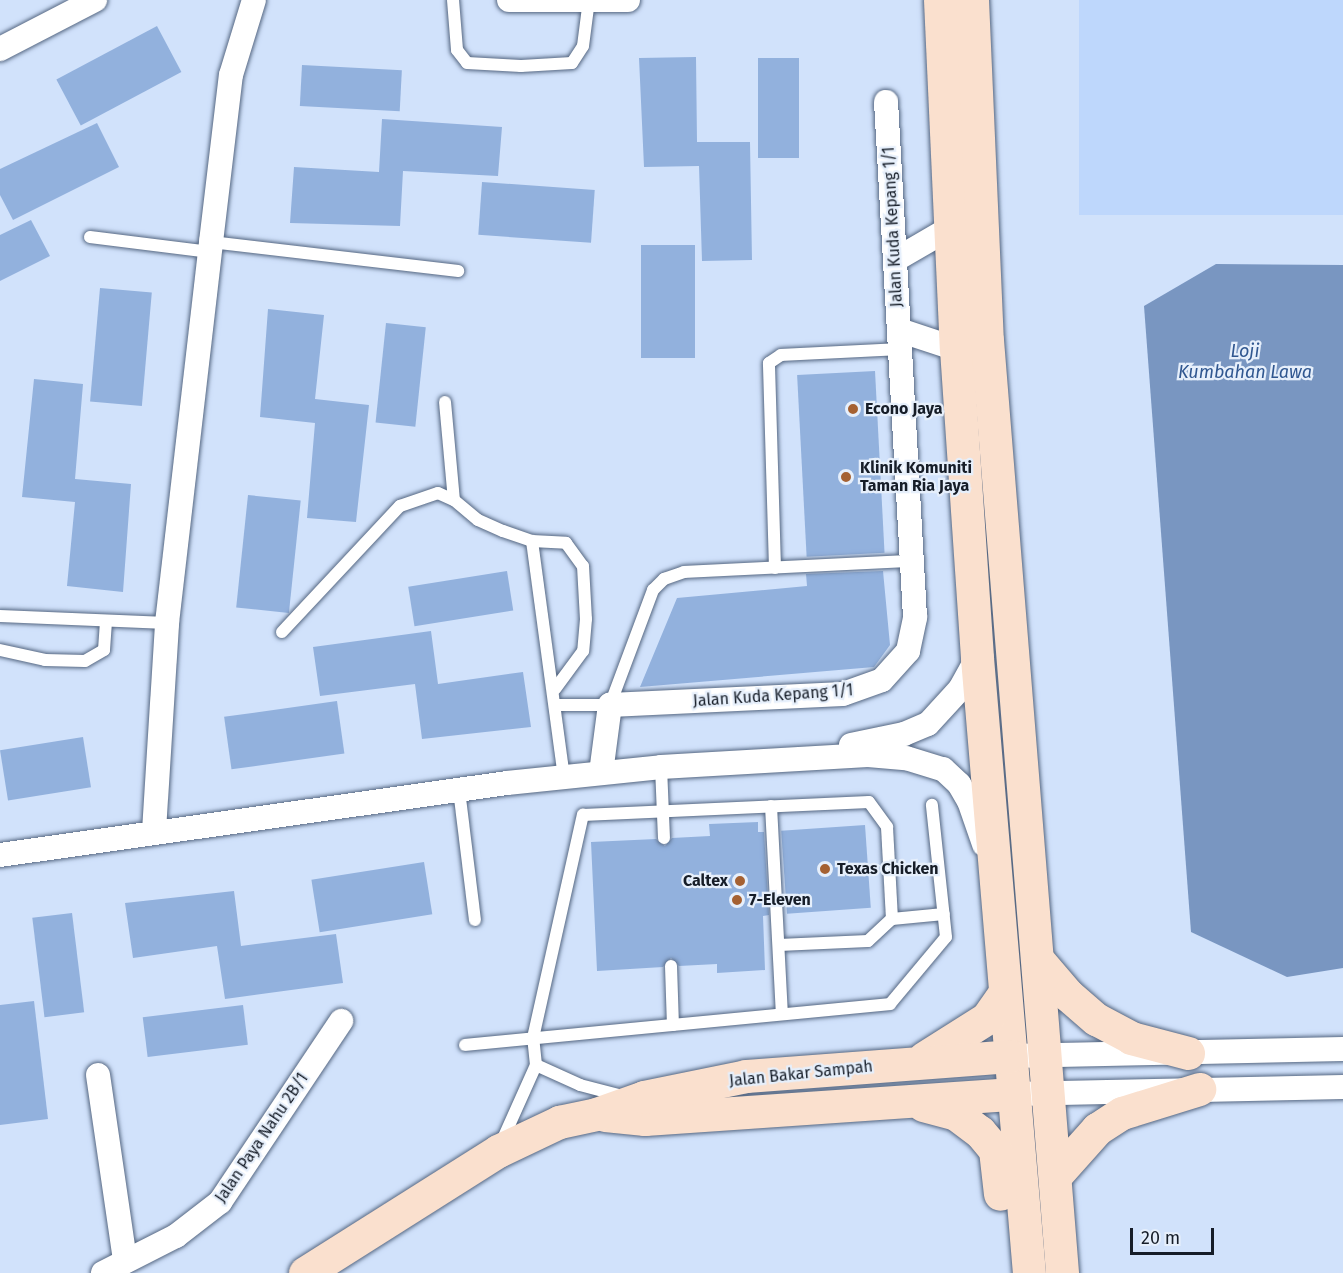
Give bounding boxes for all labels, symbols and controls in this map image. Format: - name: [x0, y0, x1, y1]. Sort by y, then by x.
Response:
- street label: Jalan Kuda Kepang 1/1: [879, 146, 907, 308]
- water label: Loji Kumbahan Lawa: [1178, 341, 1312, 384]
- place label: Econo Jaya: [865, 399, 942, 419]
- marker: Econo Jaya: [846, 402, 860, 416]
- place label: Klinik Komuniti Taman Ria Jaya: [860, 458, 972, 496]
- marker: Klinik Komuniti Taman Ria Jaya: [837, 468, 855, 486]
- street label: Jalan Kuda Kepang 1/1: [692, 681, 854, 711]
- place label: Texas Chicken: [837, 859, 939, 879]
- marker: Texas Chicken: [818, 862, 832, 876]
- place label: Caltex: [683, 871, 728, 891]
- marker: Caltex: [733, 874, 747, 888]
- place label: 7-Eleven: [749, 890, 811, 910]
- marker: 7-Eleven: [730, 893, 744, 907]
- street label: Jalan Bakar Sampah: [728, 1057, 874, 1091]
- street label: Jalan Paya Nahu 2B/1: [211, 1070, 313, 1206]
- scale bar: [1133, 1216, 1217, 1254]
- text: 20 m: [1141, 1227, 1180, 1249]

